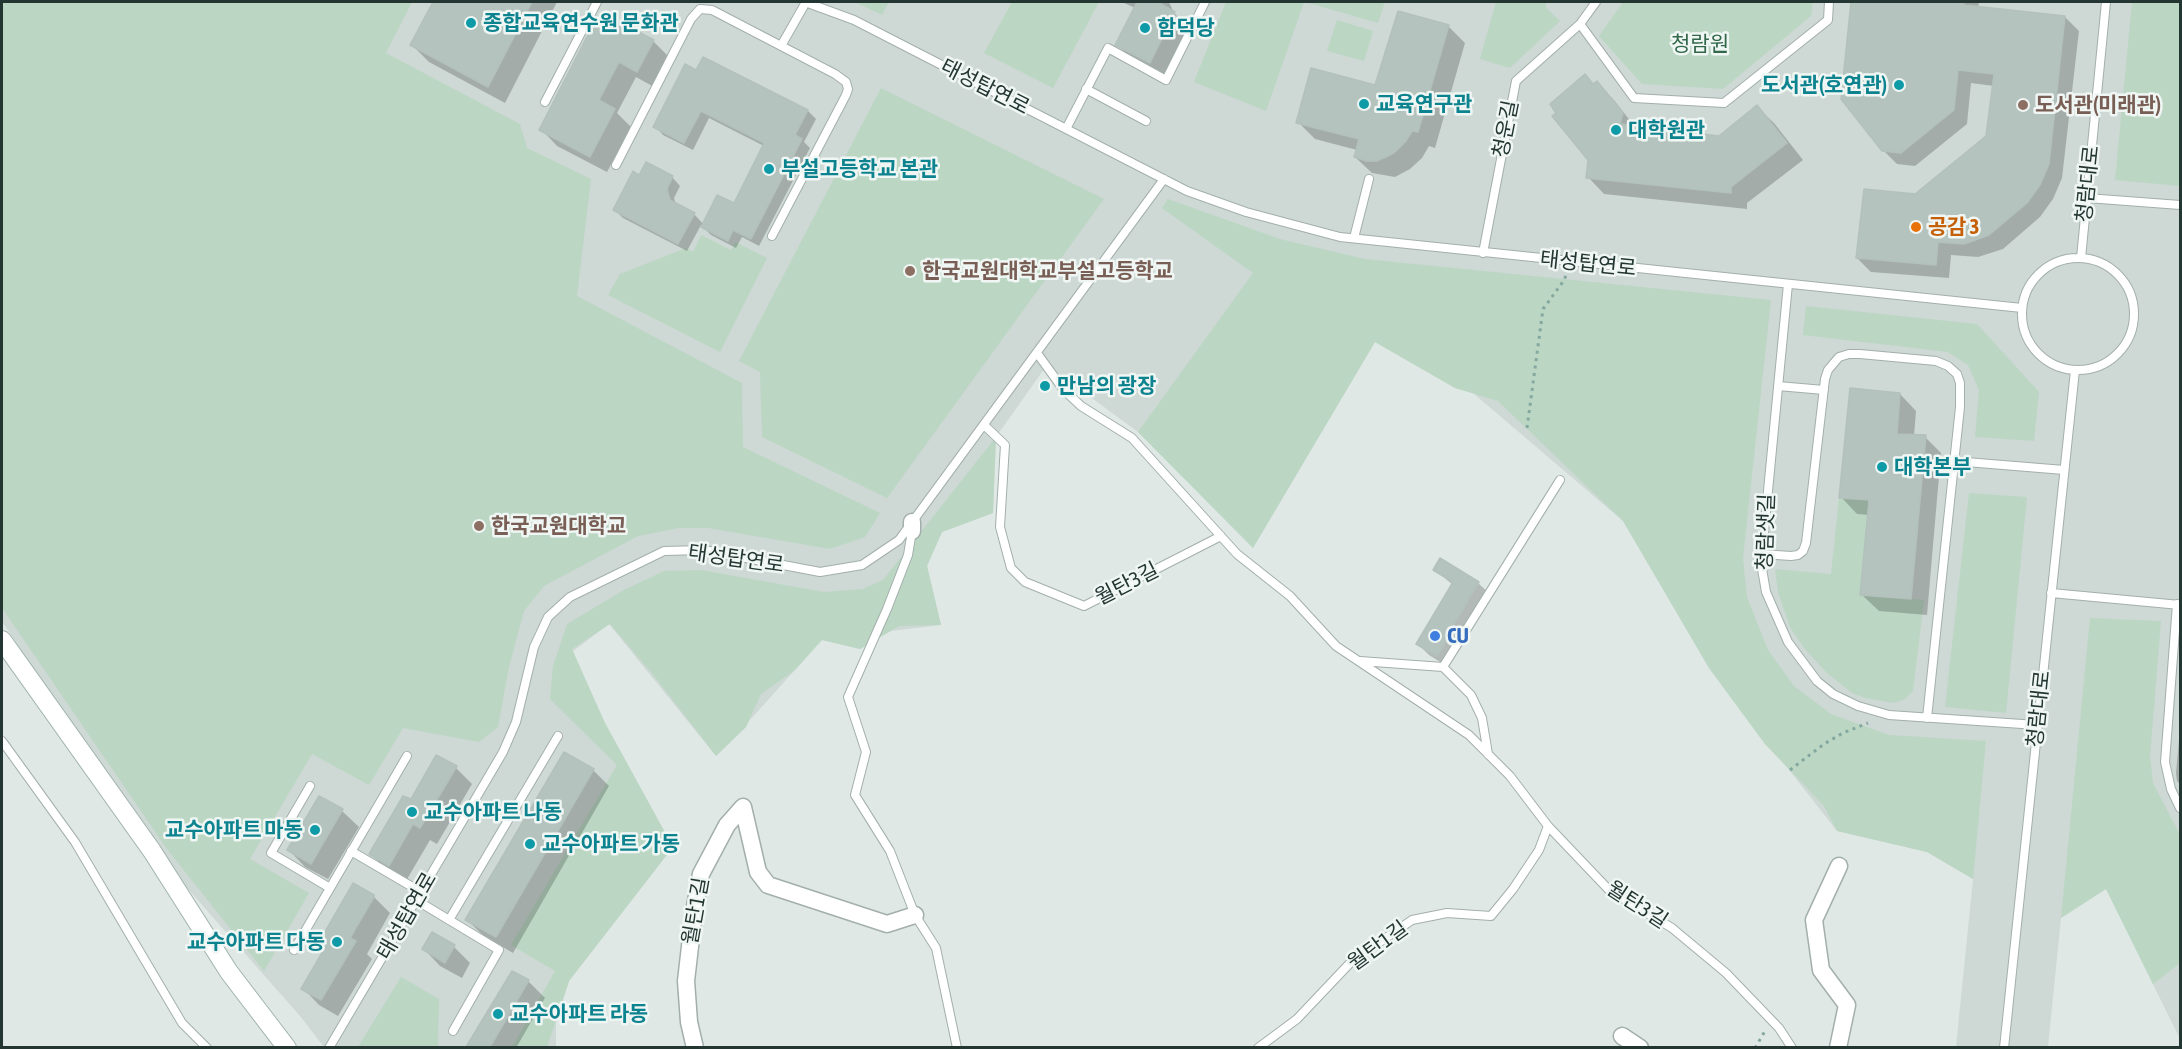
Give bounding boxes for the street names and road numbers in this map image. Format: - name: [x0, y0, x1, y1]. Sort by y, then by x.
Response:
- street label: 태성탑연로: [936, 54, 1034, 120]
- street label: 청운길: [1488, 98, 1524, 160]
- street label: 청람대로: [2071, 144, 2105, 224]
- street label: 태성탑연로: [1539, 246, 1637, 282]
- street label: 청람샛길: [1752, 493, 1780, 571]
- street label: 태성탑연로: [686, 540, 786, 578]
- street label: 월탄3길: [1091, 557, 1163, 611]
- street label: 청람대로: [2022, 669, 2056, 749]
- street label: 태성탑연로: [372, 868, 442, 964]
- street label: 월탄1길: [678, 875, 714, 947]
- street label: 월탄3길: [1602, 876, 1672, 934]
- street label: 월탄1길: [1343, 916, 1413, 976]

